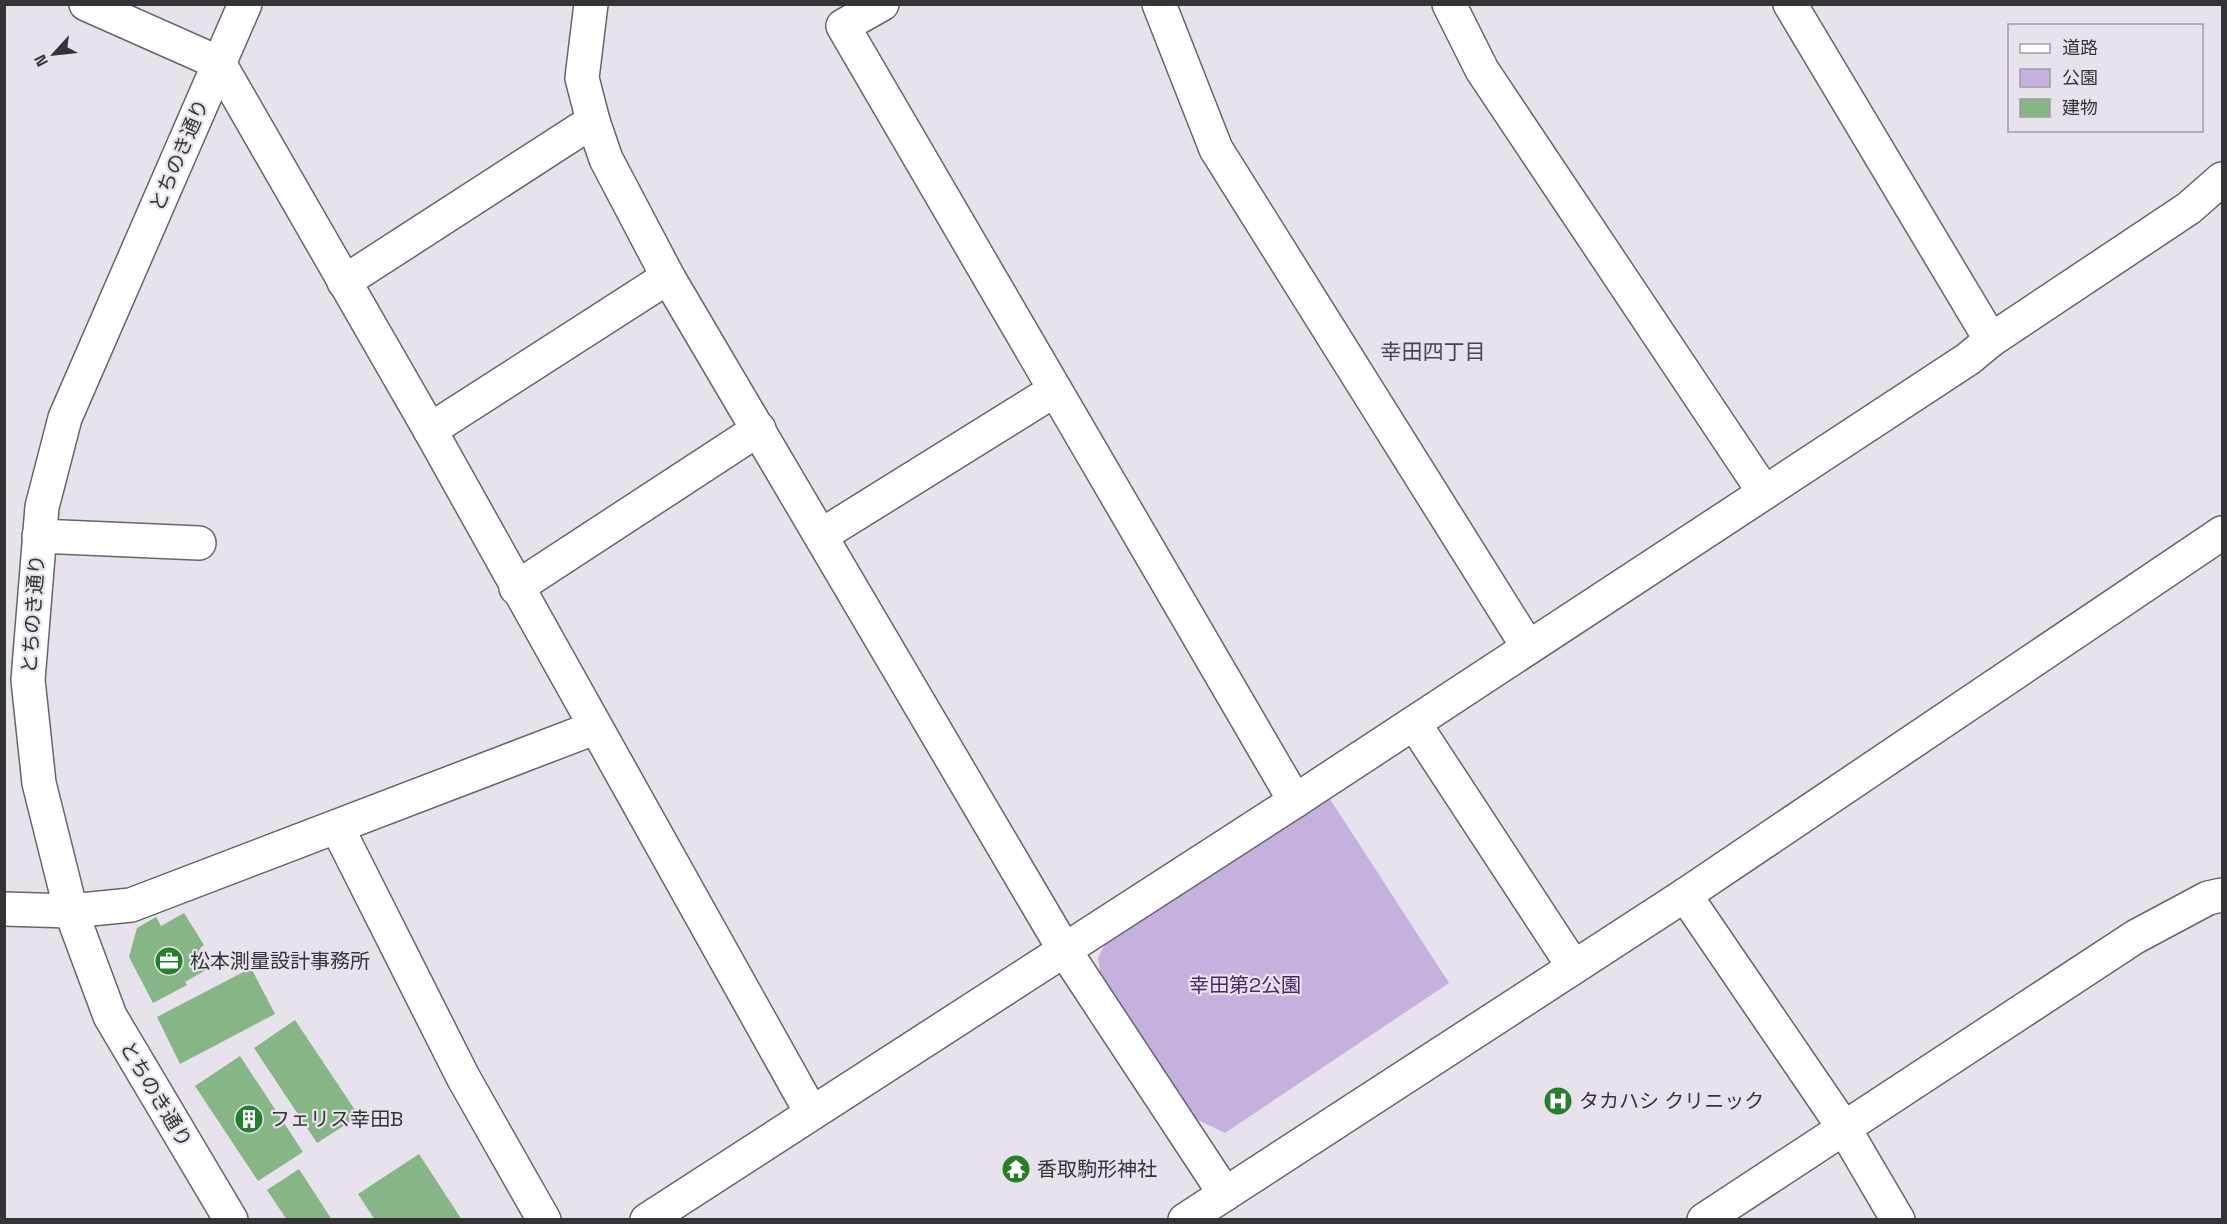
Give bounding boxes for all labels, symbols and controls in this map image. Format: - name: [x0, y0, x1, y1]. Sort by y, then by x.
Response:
- north arrow: [24, 24, 84, 84]
- legend: [2008, 24, 2203, 132]
- text: 道路: [2062, 36, 2098, 59]
- text: N: [29, 51, 53, 70]
- text: 公園: [2062, 66, 2098, 89]
- street label: とちのき通り: [144, 95, 214, 215]
- text: 建物: [2062, 96, 2098, 119]
- district label: 幸田四丁目: [1381, 338, 1486, 365]
- street label: とちのき通り: [16, 554, 50, 674]
- office icon: 松本測量設計事務所: [153, 945, 185, 977]
- place label: 松本測量設計事務所: [190, 948, 370, 974]
- park label: 幸田第2公園: [1189, 972, 1301, 998]
- street label: とちのき通り: [114, 1036, 198, 1152]
- hospital icon: タカハシ クリニック: [1542, 1085, 1574, 1117]
- place label: タカハシ クリニック: [1579, 1088, 1764, 1114]
- building icon: フェリス幸田B: [233, 1103, 265, 1135]
- place label: フェリス幸田B: [270, 1106, 403, 1132]
- temple icon: 香取駒形神社: [1000, 1153, 1032, 1185]
- place label: 香取駒形神社: [1037, 1156, 1157, 1182]

